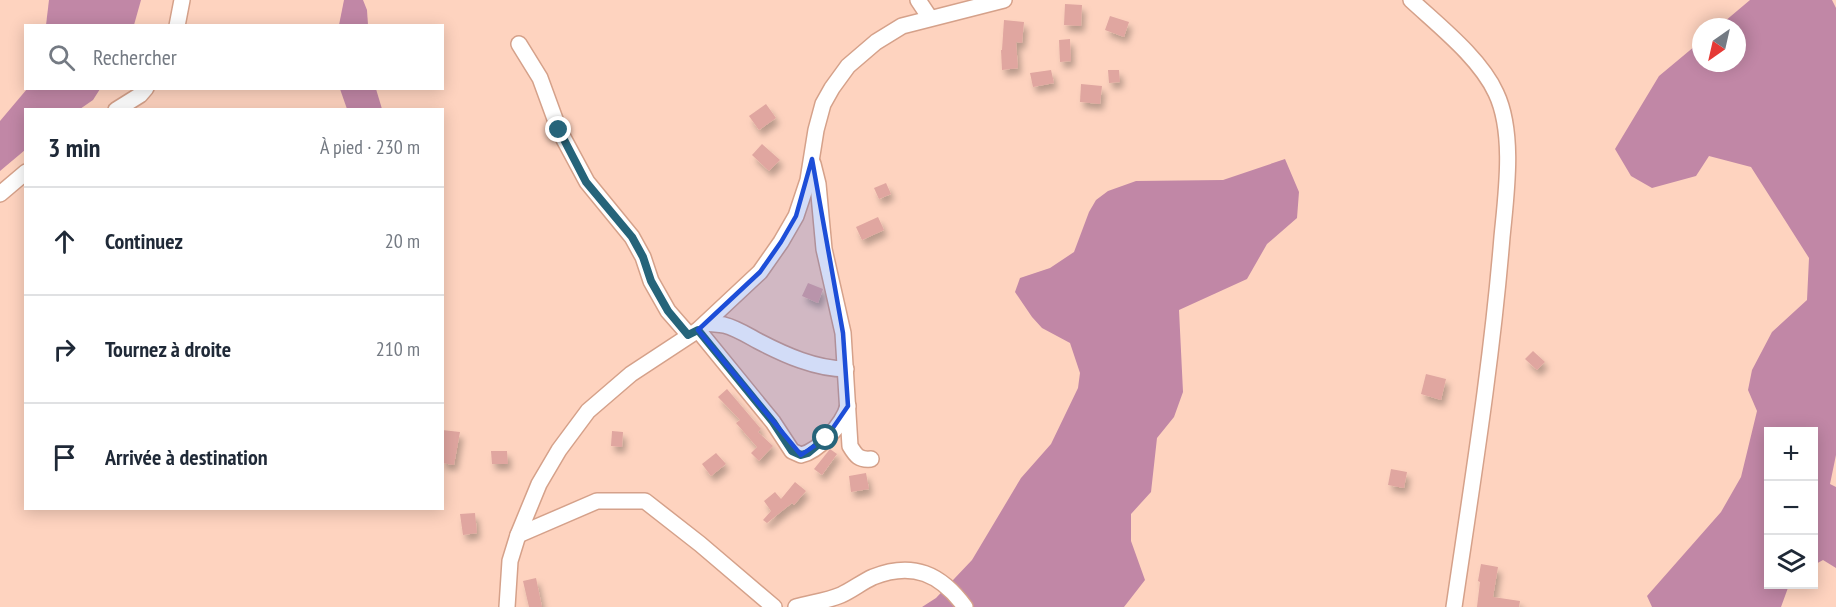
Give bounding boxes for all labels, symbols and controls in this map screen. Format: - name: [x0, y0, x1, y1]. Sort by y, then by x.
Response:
- north arrow: [1692, 18, 1746, 72]
- search box: [24, 24, 444, 90]
- icon: search: [45, 41, 78, 74]
- text: Rechercher: [93, 43, 177, 71]
- route end: [545, 116, 571, 142]
- text: 3 min: [48, 131, 101, 164]
- text: À pied · 230 m: [320, 134, 420, 160]
- icon: ahead: [48, 225, 81, 258]
- text: Continuez: [105, 227, 183, 255]
- text: 20 m: [385, 228, 420, 254]
- icon: right: [48, 333, 81, 366]
- text: Tournez à droite: [105, 335, 231, 363]
- text: 210 m: [376, 336, 420, 362]
- route start: [812, 424, 838, 450]
- map controls: [1764, 427, 1818, 589]
- button: +: [1764, 427, 1818, 481]
- icon: arrive: [48, 441, 81, 474]
- text: Arrivée à destination: [105, 443, 268, 471]
- button: −: [1764, 481, 1818, 535]
- button: layers: [1764, 535, 1818, 589]

